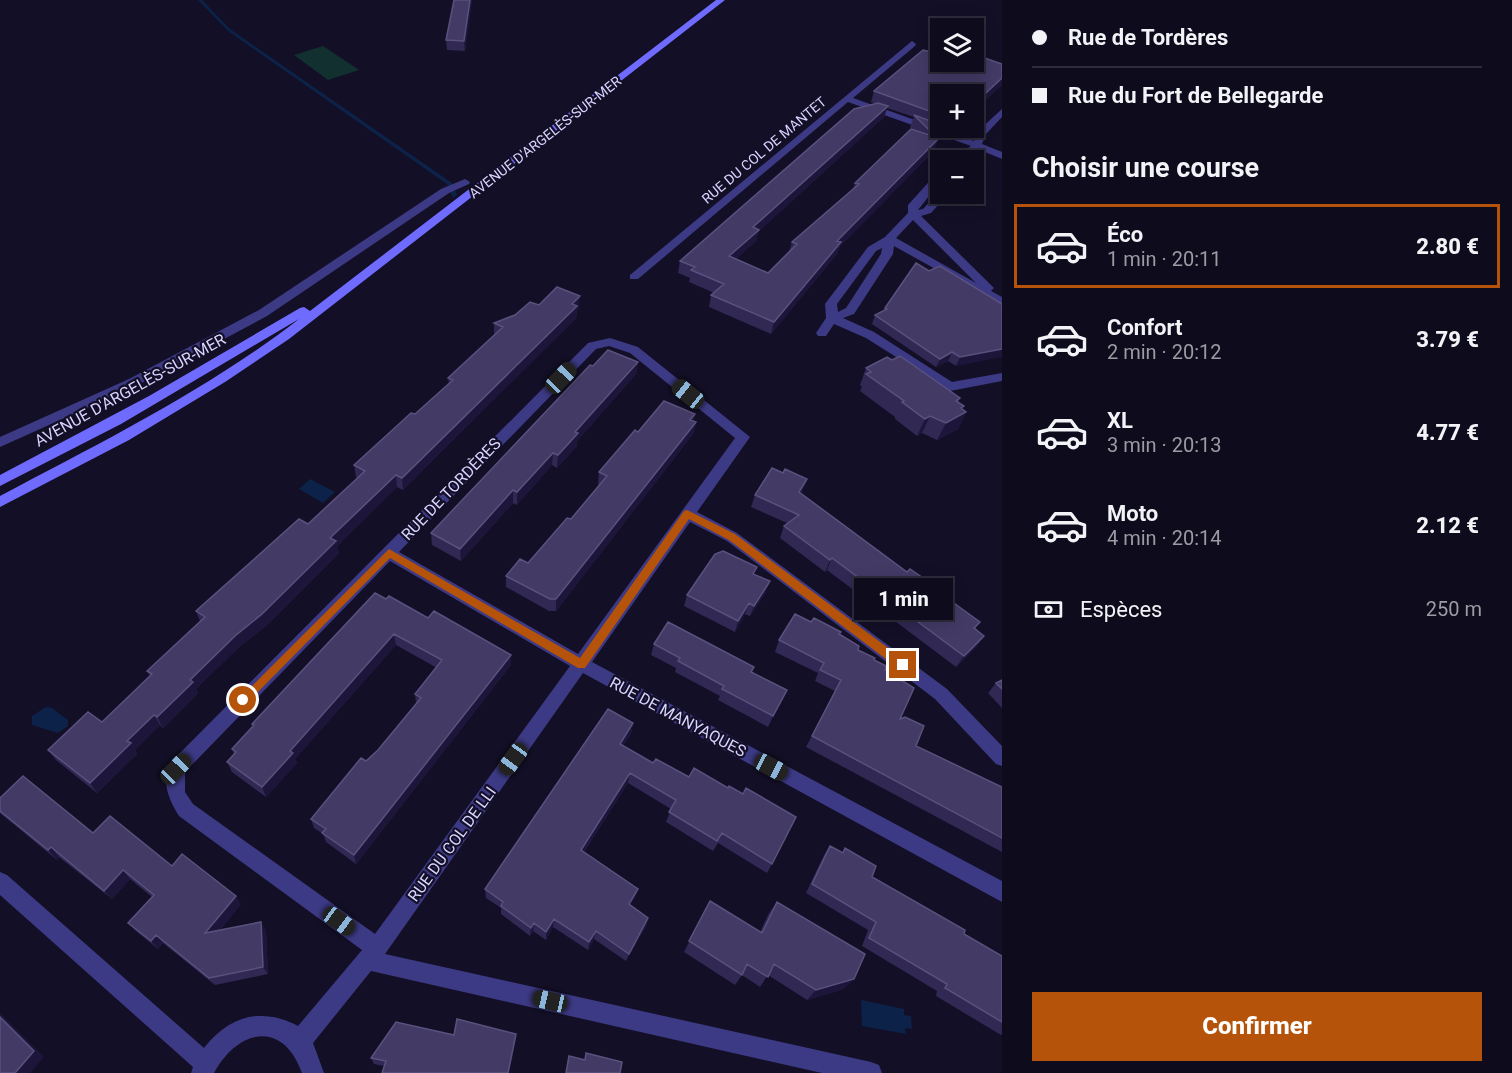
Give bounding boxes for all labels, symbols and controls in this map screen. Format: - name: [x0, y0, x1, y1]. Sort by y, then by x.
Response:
- map controls: [930, 18, 984, 204]
- button: layers: [930, 18, 984, 72]
- text: Rue de Tordères: [1068, 25, 1228, 50]
- street label: AVENUE D'ARGELÈS-SUR-MER: [465, 72, 624, 201]
- text: Rue du Fort de Bellegarde: [1068, 83, 1323, 108]
- button: +: [930, 84, 984, 138]
- street label: RUE DU COL DE MANTET: [699, 93, 830, 207]
- button: −: [930, 150, 984, 204]
- text: Choisir une course: [1032, 152, 1259, 184]
- icon: car: [1035, 219, 1089, 273]
- text: Éco: [1107, 222, 1143, 247]
- text: 2.80 €: [1416, 234, 1479, 259]
- text: 1 min · 20:11: [1107, 247, 1222, 271]
- icon: car: [1035, 312, 1089, 366]
- text: Confort: [1107, 315, 1182, 340]
- text: 3.79 €: [1416, 327, 1479, 352]
- street label: AVENUE D'ARGELÈS-SUR-MER: [31, 329, 229, 450]
- text: 2 min · 20:12: [1107, 340, 1222, 364]
- car: [542, 359, 580, 397]
- car: [668, 376, 708, 412]
- icon: car: [1035, 405, 1089, 459]
- text: XL: [1107, 408, 1133, 433]
- text: 4.77 €: [1416, 420, 1479, 445]
- text: 3 min · 20:13: [1107, 433, 1222, 457]
- street label: RUE DE TORDÈRES: [397, 434, 505, 544]
- icon: car: [1035, 498, 1089, 552]
- text: Moto: [1107, 501, 1158, 526]
- text: 2.12 €: [1416, 513, 1479, 538]
- text: 4 min · 20:14: [1107, 526, 1222, 550]
- callout: 1 min: [854, 578, 952, 620]
- text: 1 min: [878, 587, 929, 611]
- icon: cash: [1032, 593, 1065, 626]
- text: Espèces: [1080, 597, 1162, 622]
- text: 250 m: [1426, 597, 1482, 621]
- route end: [889, 651, 916, 678]
- street label: RUE DE MANYAQUES: [607, 673, 749, 761]
- route start: [229, 686, 256, 713]
- car: [495, 739, 531, 779]
- car: [157, 750, 195, 788]
- car: [751, 751, 791, 783]
- street label: RUE DU COL DE LLI: [404, 783, 500, 905]
- car: [319, 903, 359, 939]
- car: [530, 988, 570, 1014]
- button: Confirmer: [1032, 992, 1482, 1061]

